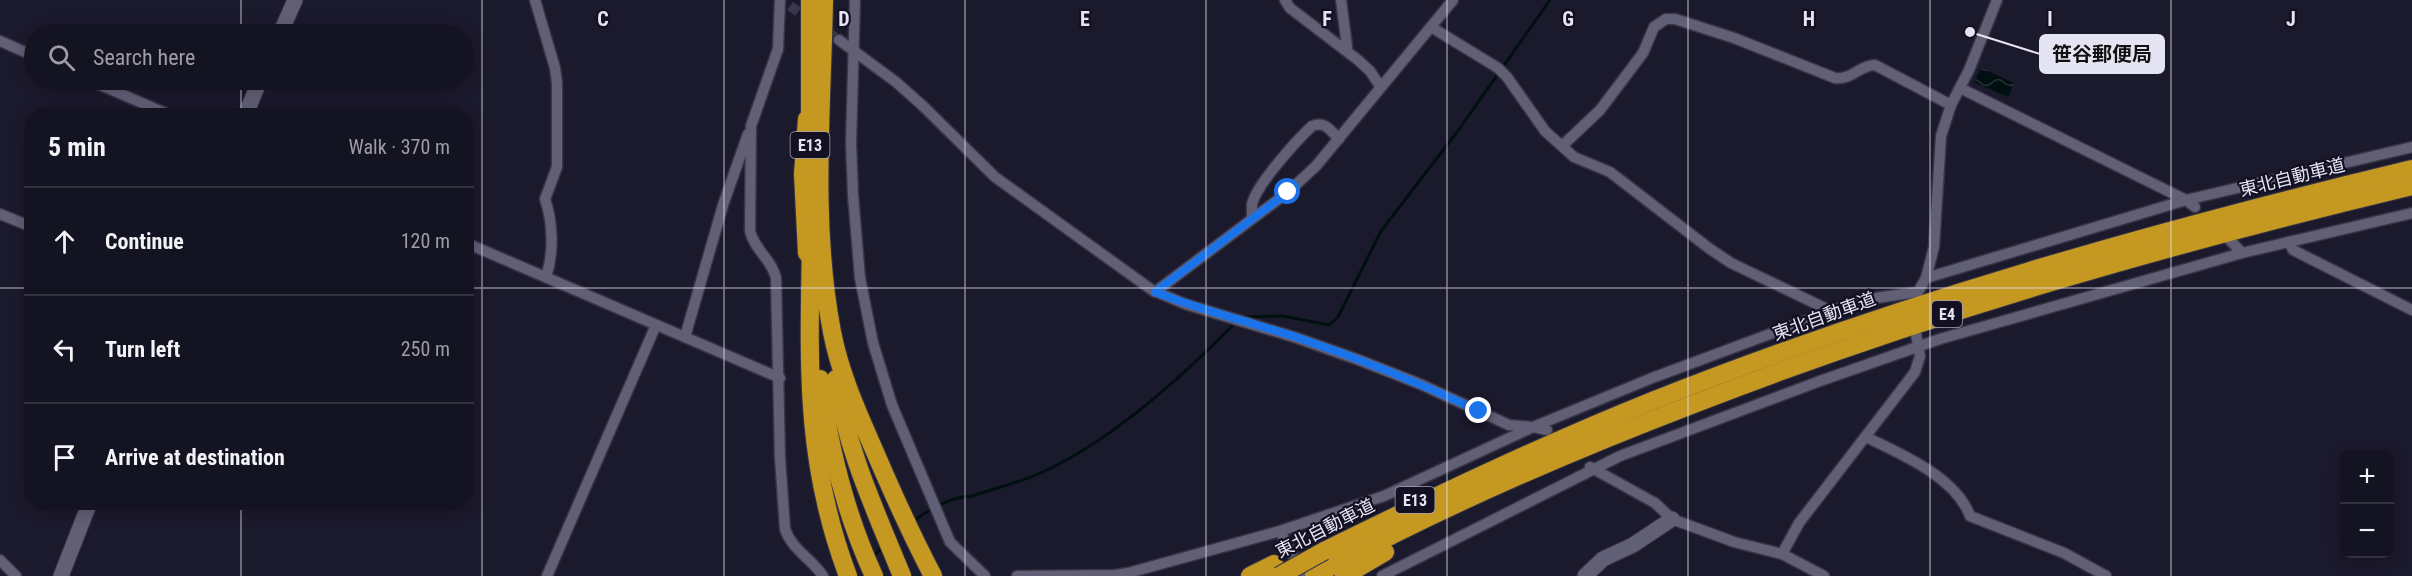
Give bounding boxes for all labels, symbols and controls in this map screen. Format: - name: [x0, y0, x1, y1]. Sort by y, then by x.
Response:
- text: C: [597, 7, 609, 31]
- text: D: [838, 7, 850, 31]
- text: E: [1080, 7, 1090, 31]
- text: F: [1322, 7, 1332, 31]
- text: G: [1562, 7, 1574, 31]
- text: H: [1803, 7, 1815, 31]
- text: I: [2047, 7, 2053, 31]
- text: J: [2286, 7, 2296, 31]
- search box: [24, 24, 474, 90]
- callout: 笹谷郵便局: [2040, 35, 2164, 73]
- icon: search: [45, 41, 78, 74]
- text: 笹谷郵便局: [2052, 42, 2152, 66]
- text: Search here: [93, 45, 195, 70]
- text: 5 min: [48, 132, 106, 162]
- road number: E13: [790, 132, 830, 158]
- text: Walk · 370 m: [349, 135, 450, 159]
- street label: 東北自動車道: [2237, 154, 2347, 200]
- route start: [1274, 178, 1300, 204]
- icon: ahead: [48, 225, 81, 258]
- text: Continue: [105, 229, 184, 254]
- text: 120 m: [401, 229, 450, 253]
- street label: 東北自動車道: [1770, 288, 1878, 344]
- road number: E4: [1932, 301, 1962, 327]
- icon: left: [48, 333, 81, 366]
- text: Turn left: [105, 337, 180, 362]
- text: 250 m: [401, 337, 450, 361]
- route end: [1465, 397, 1491, 423]
- icon: arrive: [48, 441, 81, 474]
- text: Arrive at destination: [105, 445, 285, 470]
- map controls: [2340, 450, 2394, 558]
- button: +: [2340, 450, 2394, 504]
- road number: E13: [1396, 487, 1434, 513]
- street label: 東北自動車道: [1272, 494, 1378, 562]
- button: −: [2340, 504, 2394, 558]

